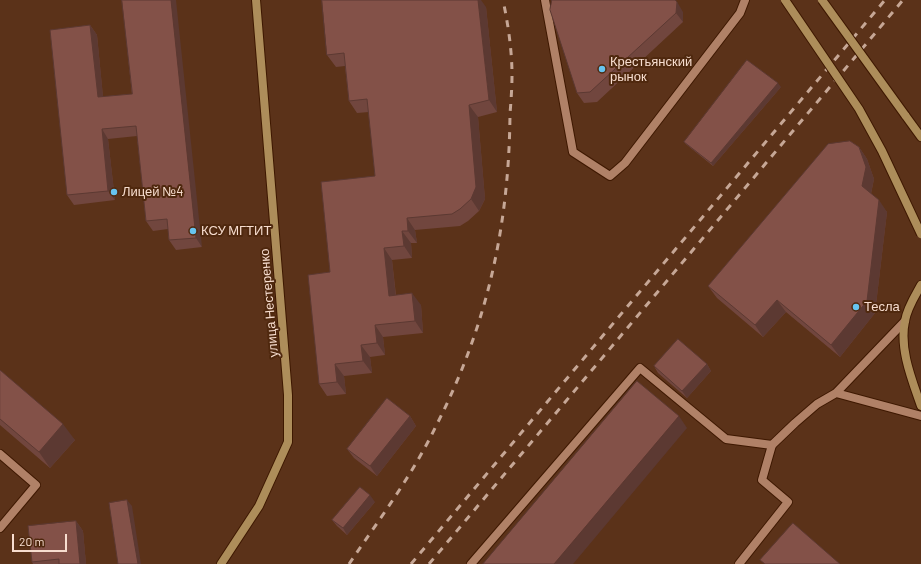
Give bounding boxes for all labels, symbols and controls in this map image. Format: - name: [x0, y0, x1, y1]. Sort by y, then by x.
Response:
- place label: Крестьянский рынок: [610, 54, 692, 85]
- marker: Крестьянский рынок: [597, 64, 607, 74]
- place label: Лицей №4: [122, 184, 183, 200]
- marker: Лицей №4: [109, 187, 119, 197]
- place label: КСУ МГТИТ: [201, 223, 271, 239]
- marker: КСУ МГТИТ: [188, 226, 198, 236]
- street label: улица Нестеренко: [256, 248, 282, 358]
- place label: Тесла: [864, 299, 900, 315]
- marker: Тесла: [851, 302, 861, 312]
- scale bar: [14, 526, 69, 552]
- text: 20 m: [19, 534, 45, 548]

